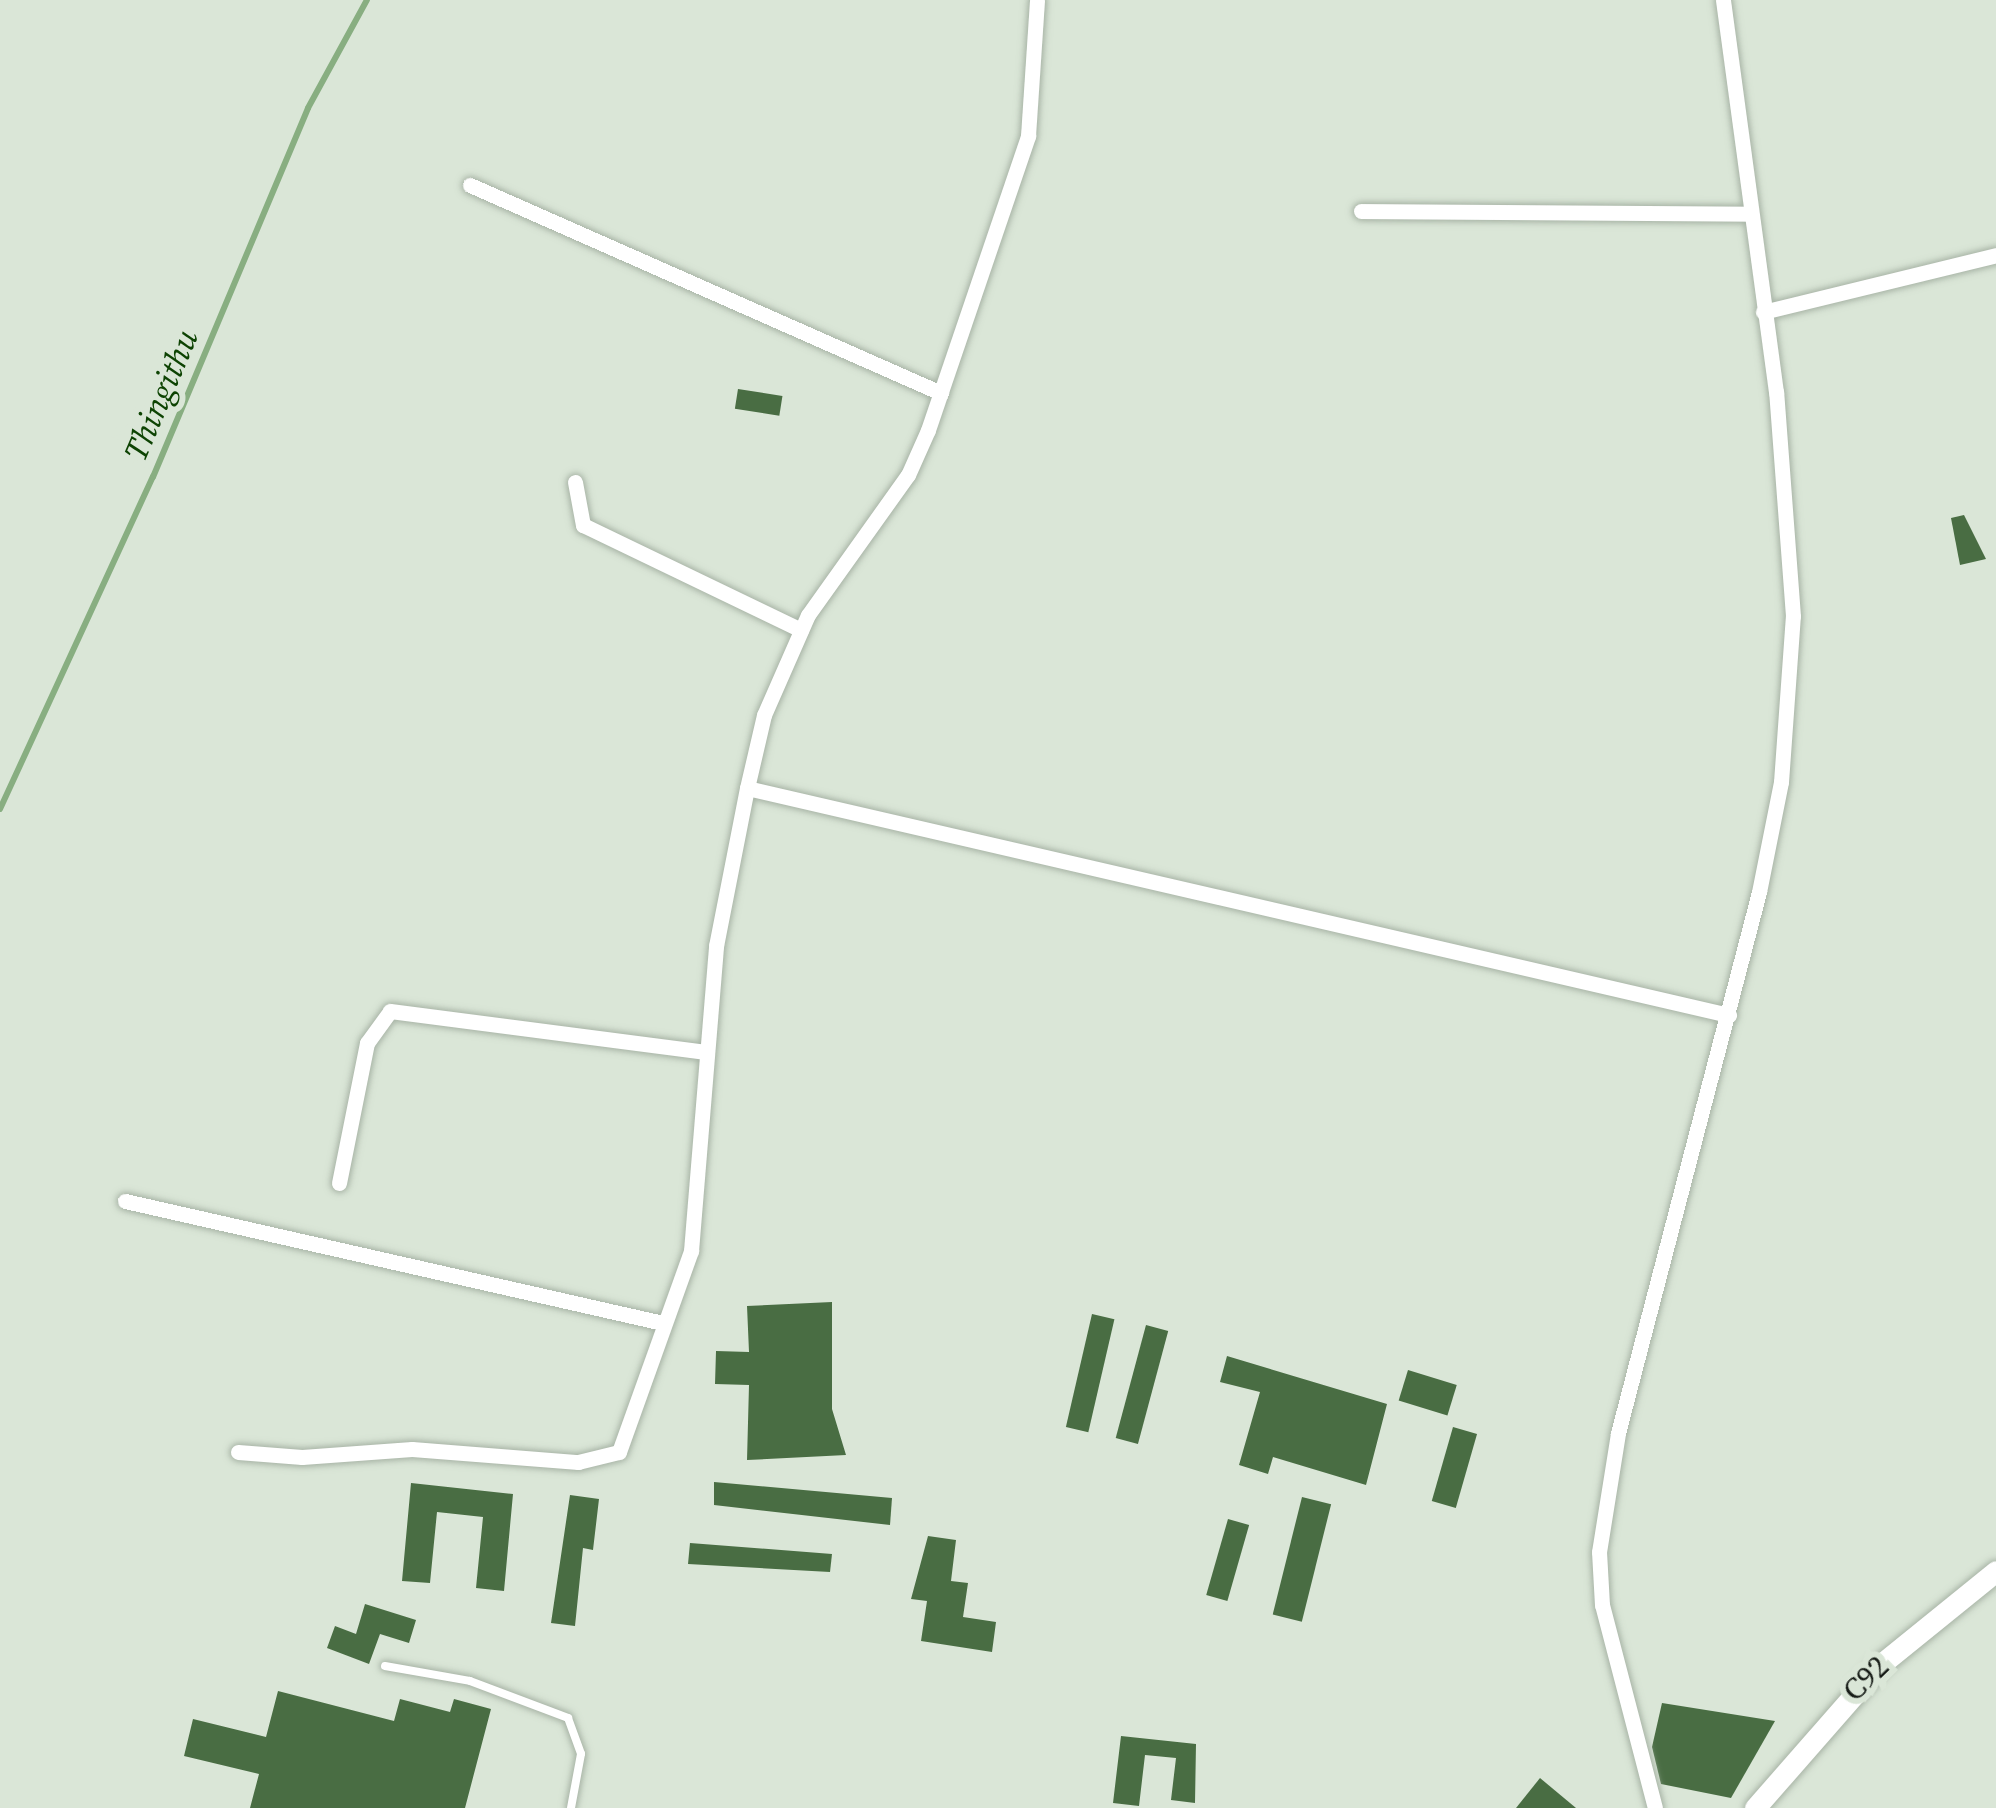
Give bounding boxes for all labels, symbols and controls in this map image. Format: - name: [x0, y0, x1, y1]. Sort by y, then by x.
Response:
- water label: Thingithu: [116, 323, 206, 467]
- street label: C92: [1836, 1649, 1896, 1709]

